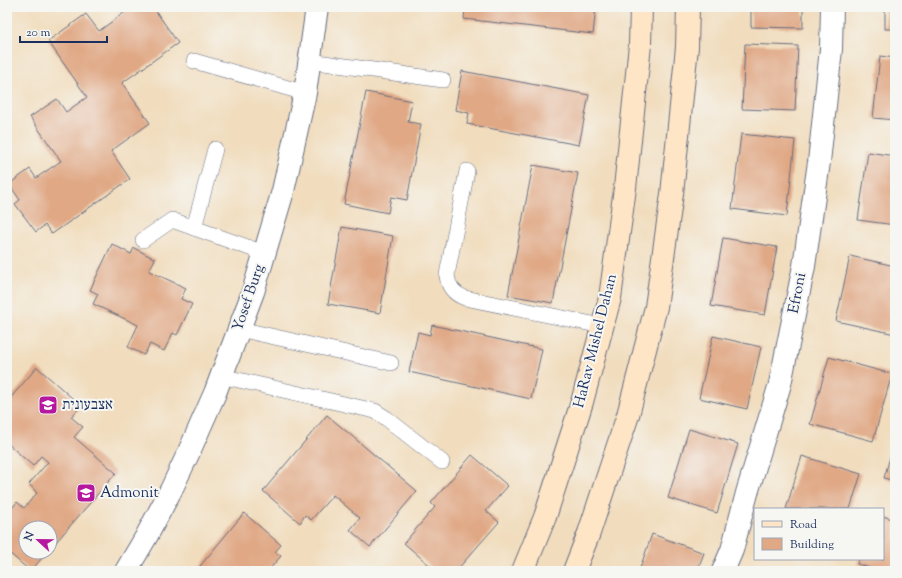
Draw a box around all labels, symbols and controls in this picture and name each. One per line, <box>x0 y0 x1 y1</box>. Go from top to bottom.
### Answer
scale bar <box>20 18 107 44</box>
text: 20 m <box>26 24 51 42</box>
street label: Yosef Burg <box>228 262 270 334</box>
street label: Efroni <box>784 271 812 315</box>
street label: HaRav Mishel Dahan <box>569 272 623 410</box>
school or university icon: אצבעונית <box>37 394 59 416</box>
place label: אצבעונית <box>62 395 113 416</box>
school or university icon: Admonit <box>75 482 97 504</box>
place label: Admonit <box>100 483 159 504</box>
legend <box>754 508 884 560</box>
text: Road <box>790 516 817 534</box>
north arrow <box>18 520 58 560</box>
text: N <box>20 529 39 545</box>
text: Building <box>790 536 834 554</box>

